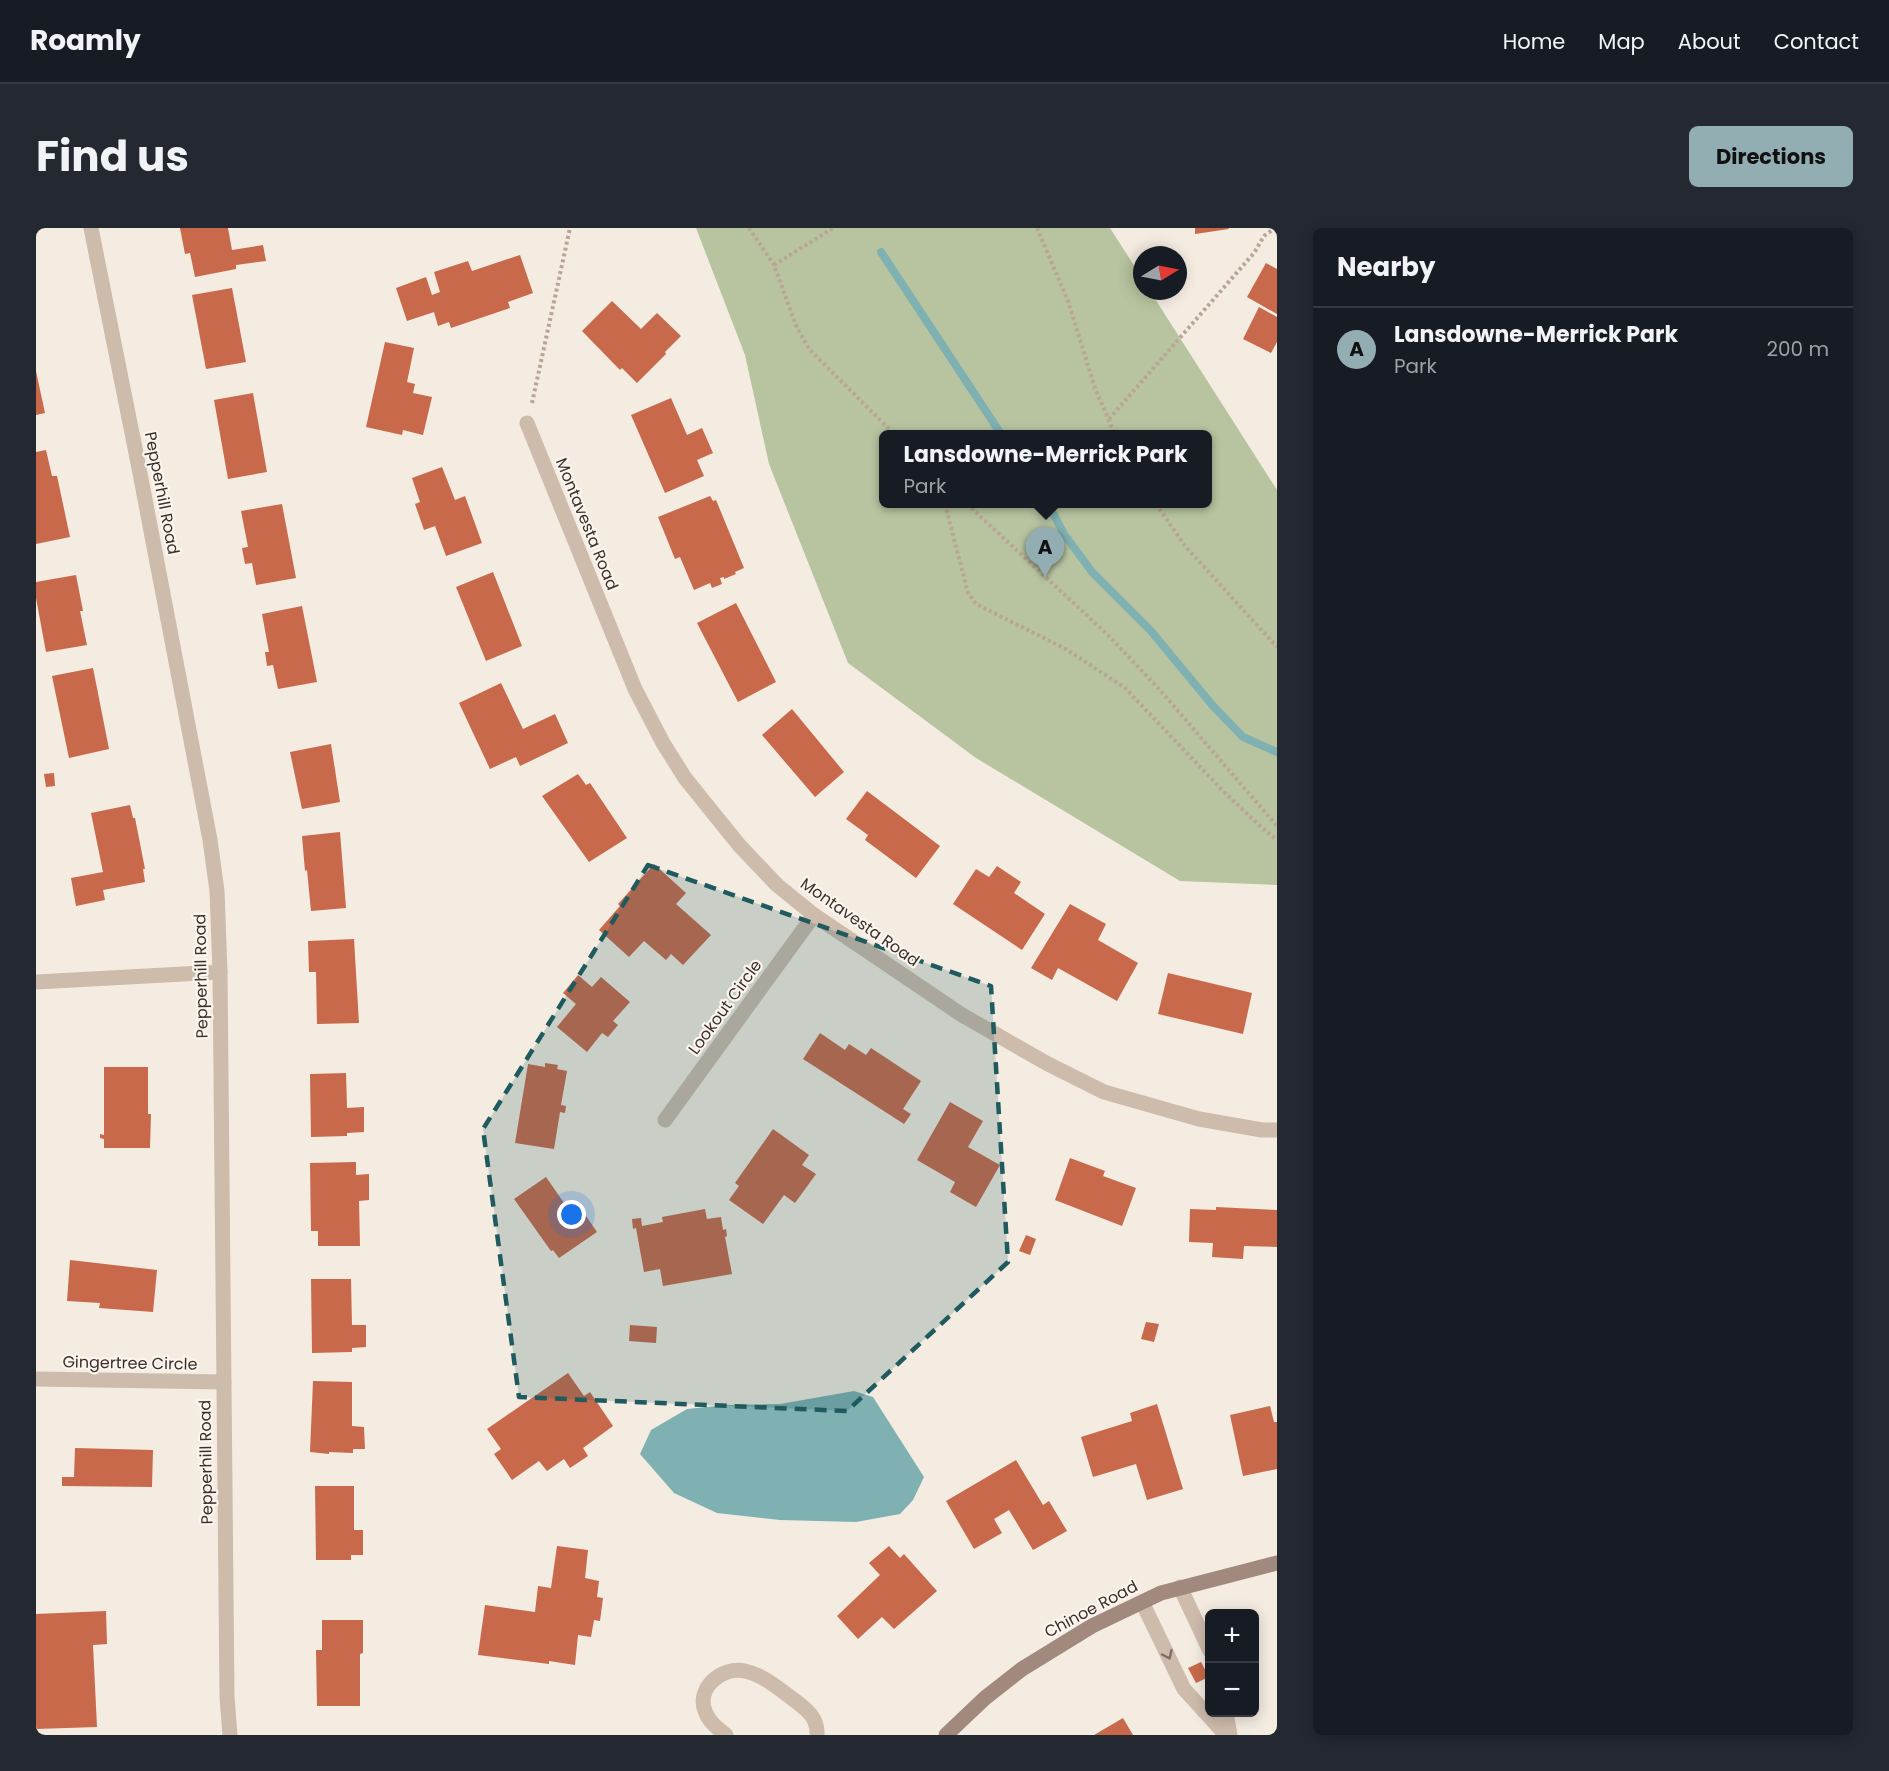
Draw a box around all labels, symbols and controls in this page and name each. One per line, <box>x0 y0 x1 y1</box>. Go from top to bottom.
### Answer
text: Roamly <box>30 21 141 60</box>
text: Home <box>1503 27 1565 56</box>
text: Map <box>1598 27 1645 56</box>
text: About <box>1678 27 1741 56</box>
text: Contact <box>1774 27 1859 56</box>
button: Directions <box>1689 126 1853 187</box>
text: Find us <box>36 127 189 186</box>
north arrow <box>1133 246 1187 300</box>
text: Nearby <box>1337 249 1435 285</box>
text: Lansdowne-Merrick Park <box>1394 319 1678 350</box>
text: A <box>1349 335 1364 363</box>
text: 200 m <box>1766 335 1829 363</box>
text: Park <box>1394 352 1437 380</box>
street label: Pepperhill Road <box>139 430 185 556</box>
popup <box>879 430 1212 508</box>
text: Lansdowne-Merrick Park <box>904 439 1188 470</box>
street label: Montavesta Road <box>550 454 624 594</box>
text: Park <box>904 472 946 500</box>
pin: A <box>1026 528 1064 577</box>
street label: Montavesta Road <box>796 872 924 972</box>
street label: Pepperhill Road <box>188 913 214 1039</box>
street label: Lookout Circle <box>683 955 767 1059</box>
your location <box>557 1200 586 1229</box>
street label: Gingertree Circle <box>62 1350 198 1376</box>
street label: Pepperhill Road <box>193 1399 219 1525</box>
street label: Chinoe Road <box>1040 1575 1142 1643</box>
map controls <box>1205 1609 1259 1717</box>
button: + <box>1205 1609 1259 1663</box>
one-way arrow <box>1160 1649 1172 1660</box>
button: − <box>1205 1663 1259 1717</box>

